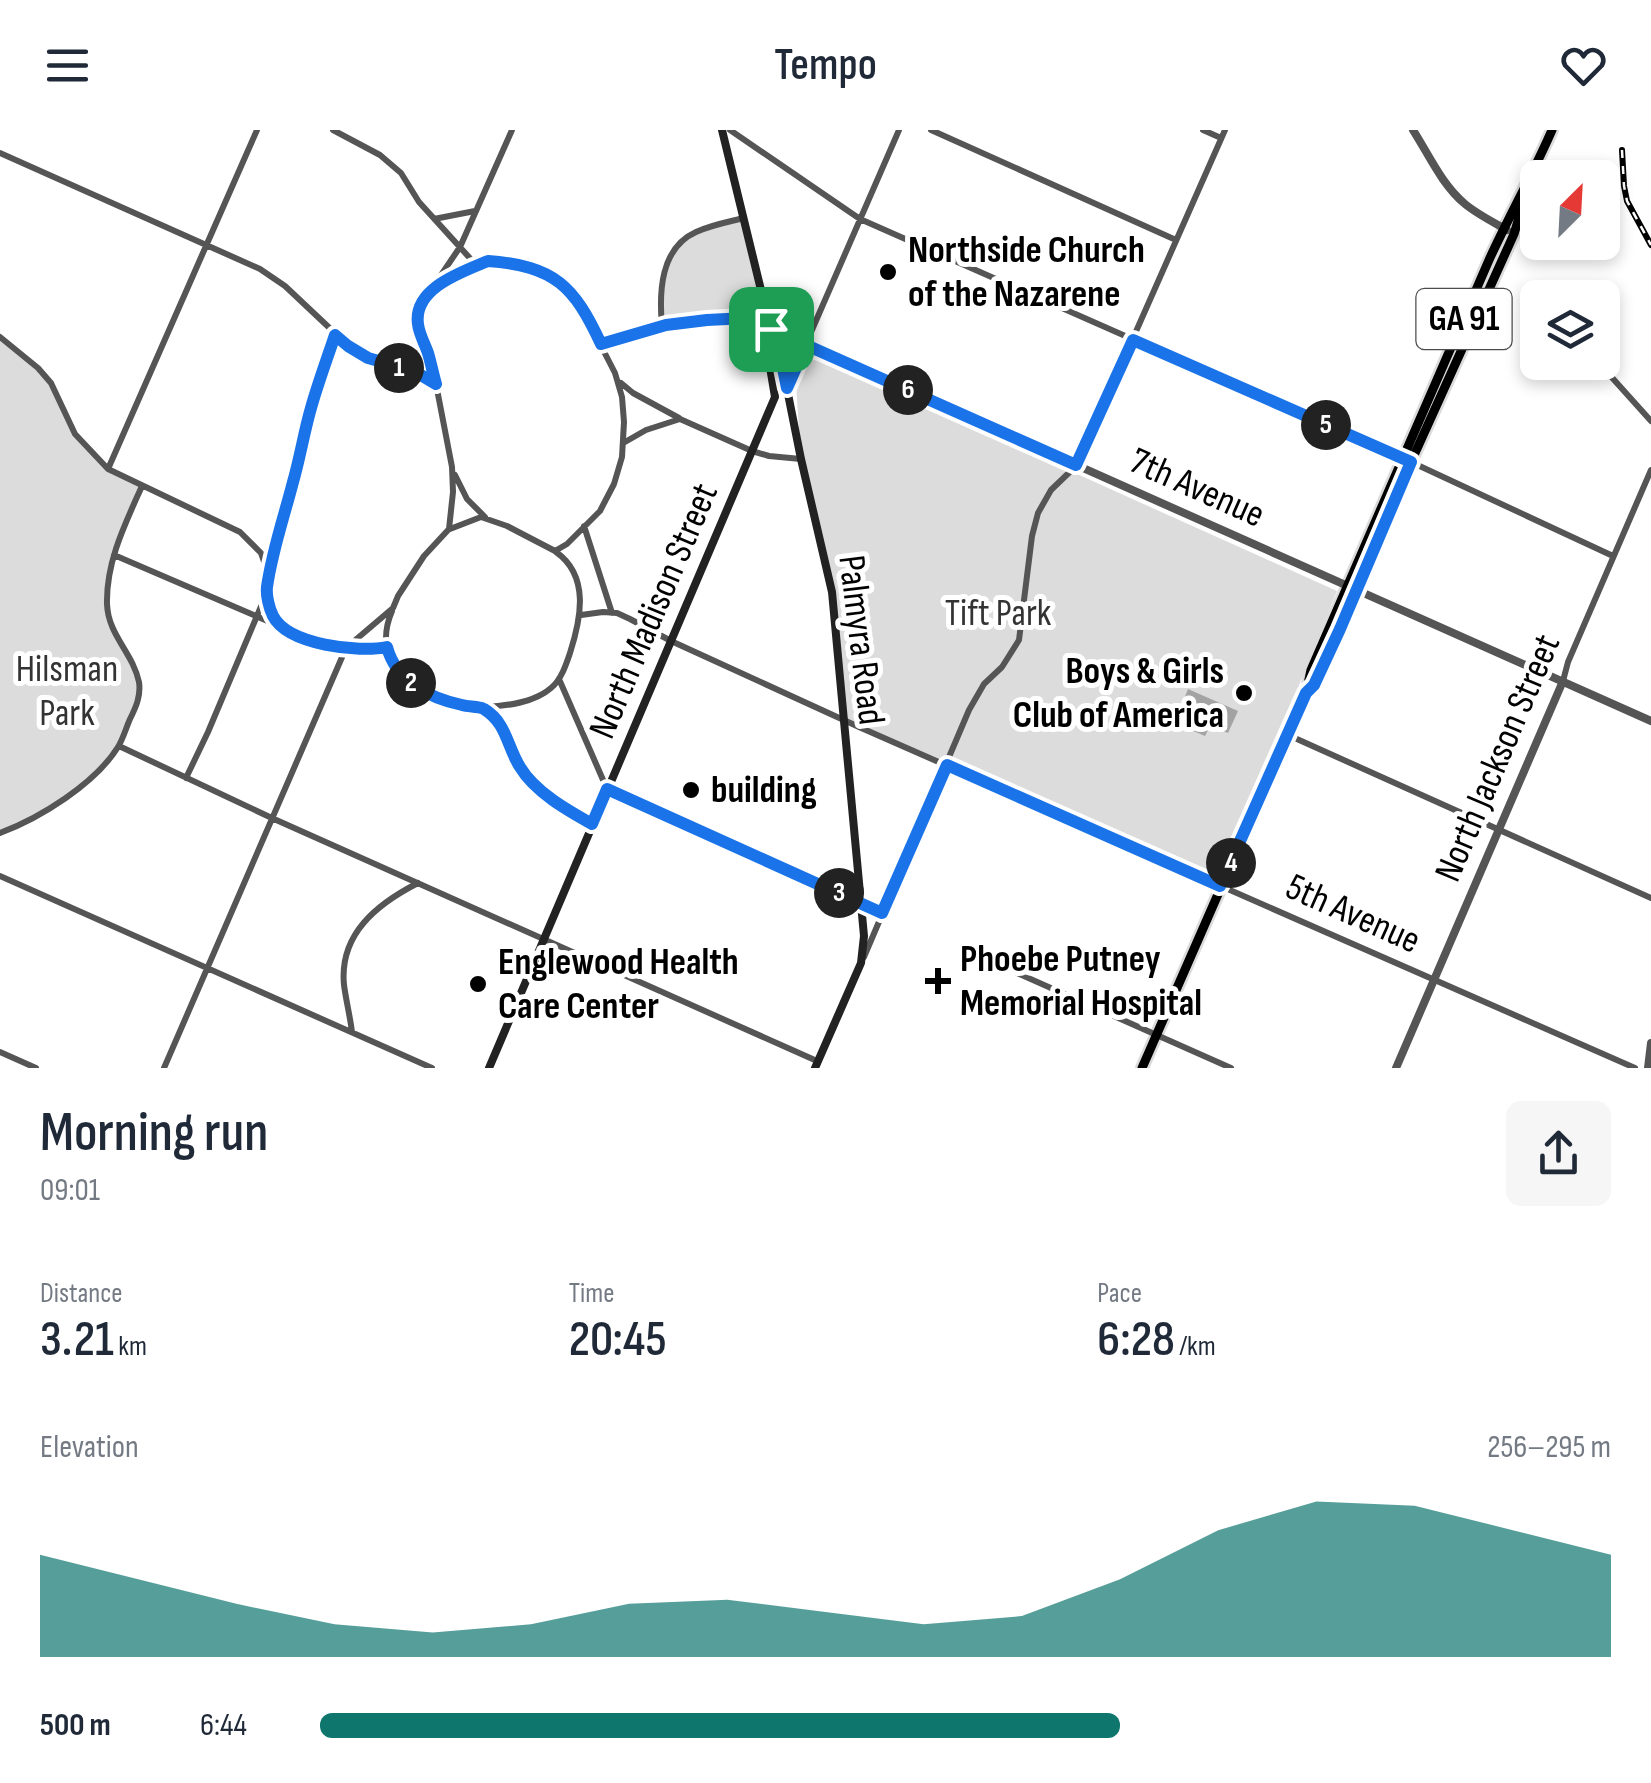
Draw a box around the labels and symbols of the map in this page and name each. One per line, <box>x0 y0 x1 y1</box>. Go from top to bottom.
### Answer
north arrow <box>1520 160 1620 260</box>
place label: Northside Church of the Nazarene <box>908 228 1145 317</box>
marker: Northside Church of the Nazarene <box>877 261 899 283</box>
pin <box>729 287 814 372</box>
road number: GA 91 <box>1416 289 1512 349</box>
pin: 1 <box>374 343 424 393</box>
pin: 6 <box>883 365 933 415</box>
pin: 5 <box>1301 400 1351 450</box>
street label: 7th Avenue <box>1123 438 1271 538</box>
street label: North Madison Street <box>580 477 728 745</box>
street label: Palmyra Road <box>828 553 894 727</box>
park label: Tift Park <box>945 591 1052 636</box>
street label: North Jackson Street <box>1426 628 1570 888</box>
park label: Hilsman Park <box>16 647 118 736</box>
place label: Boys & Girls Club of America <box>1013 649 1224 738</box>
pin: 2 <box>386 658 436 708</box>
marker: Boys & Girls Club of America <box>1233 682 1255 704</box>
place label: building <box>711 768 817 813</box>
marker: building <box>680 779 702 801</box>
pin: 4 <box>1206 838 1256 888</box>
street label: 5th Avenue <box>1279 865 1427 963</box>
pin: 3 <box>814 868 864 918</box>
place label: Phoebe Putney Memorial Hospital <box>960 937 1202 1026</box>
place label: Englewood Health Care Center <box>498 940 739 1029</box>
marker: Phoebe Putney Memorial Hospital <box>925 968 951 994</box>
marker: Englewood Health Care Center <box>467 973 489 995</box>

